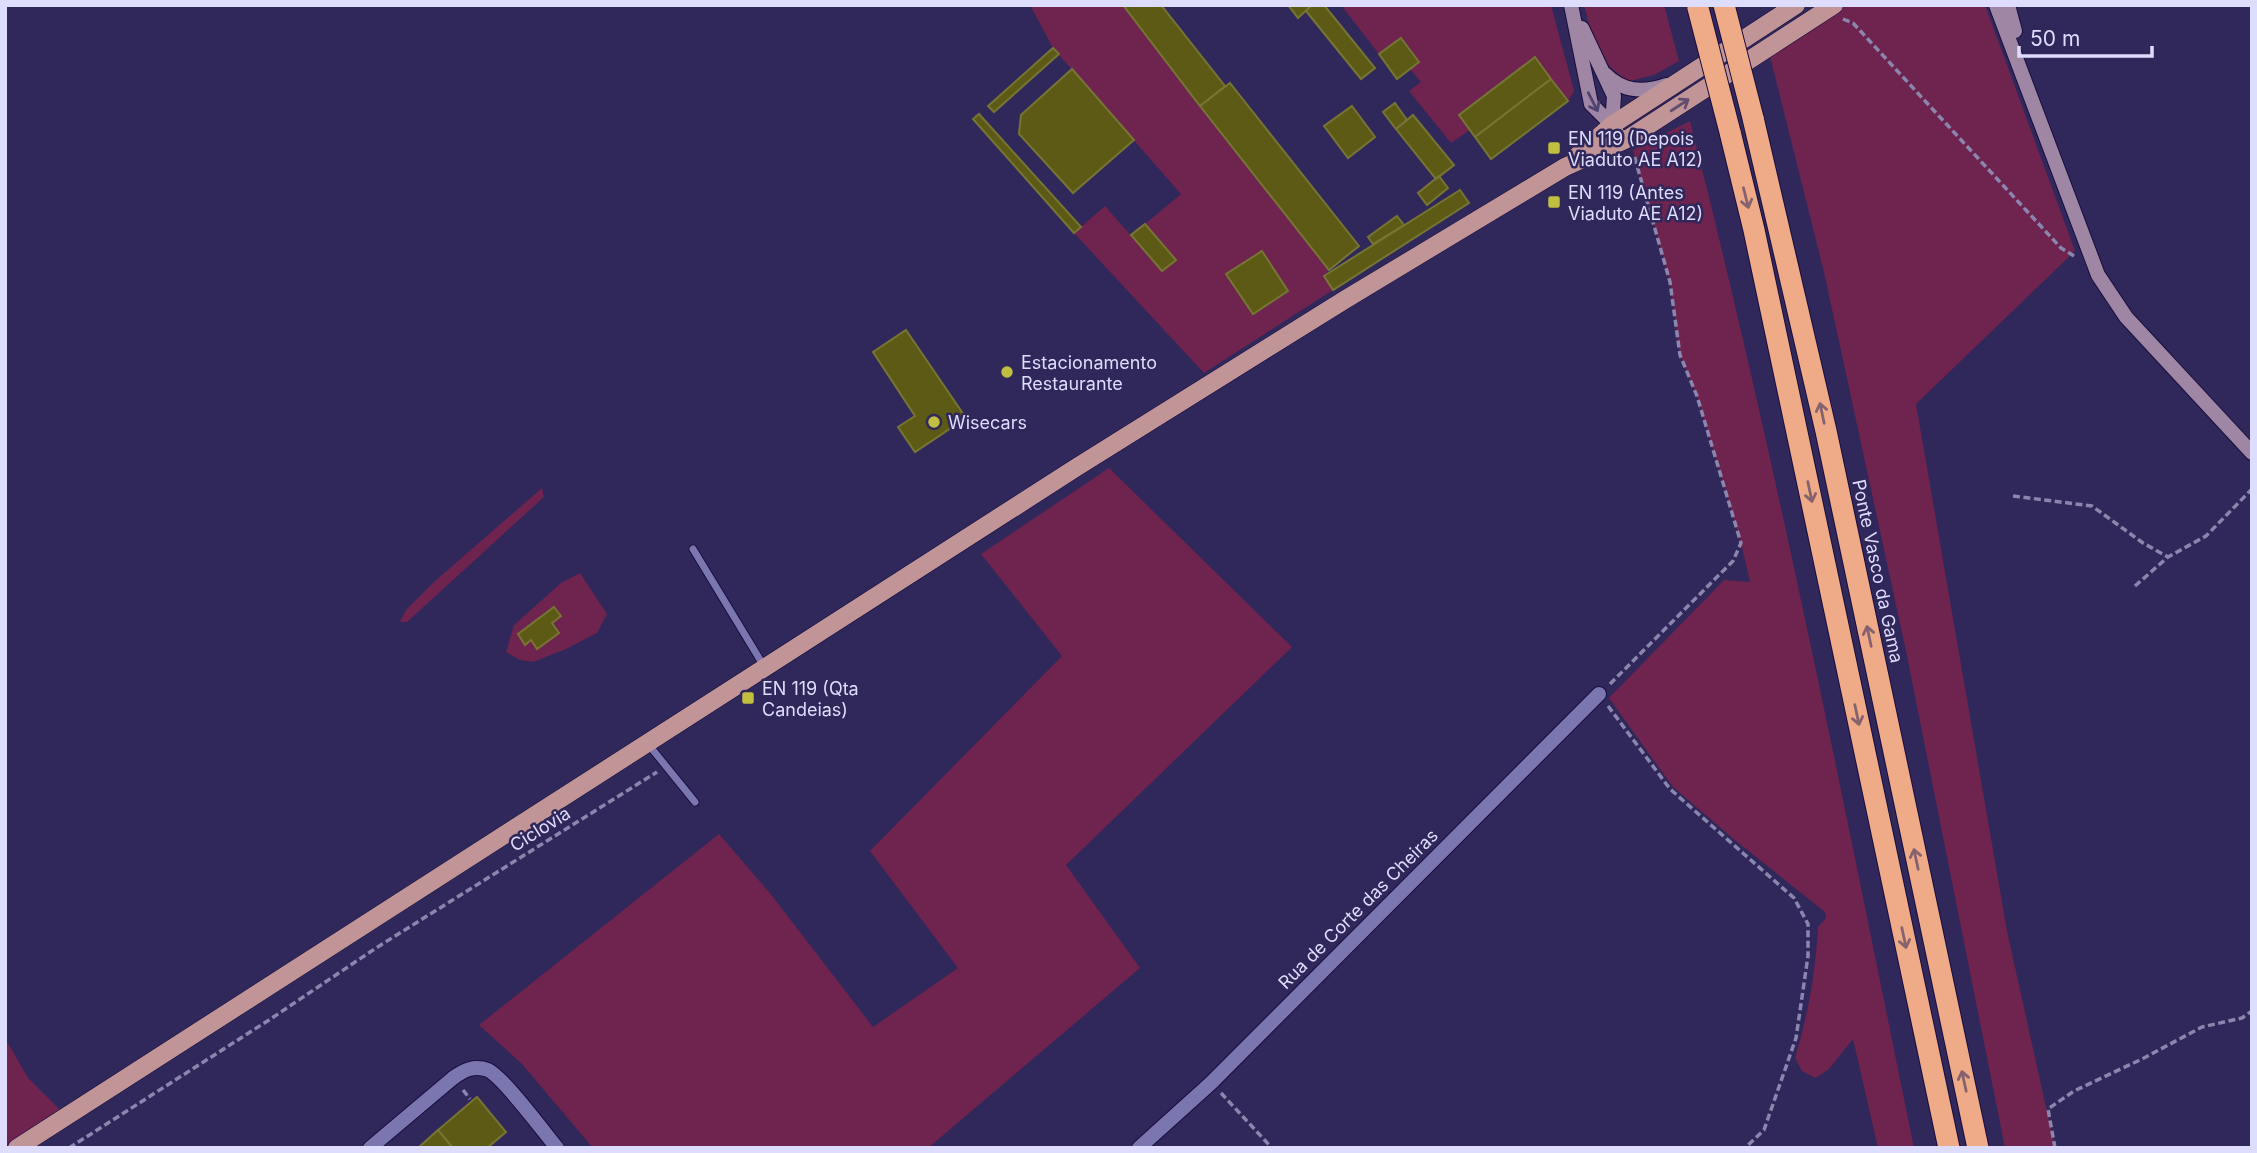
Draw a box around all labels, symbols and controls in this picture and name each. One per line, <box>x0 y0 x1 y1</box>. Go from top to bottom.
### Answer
scale bar <box>2019 14 2152 58</box>
text: 50 m <box>2030 26 2080 51</box>
one-way arrow <box>1587 92 1600 113</box>
one-way arrow <box>1670 97 1690 111</box>
place label: EN 119 (Depois Viaduto AE A12) <box>1568 128 1703 170</box>
marker: EN 119 (Depois Viaduto AE A12) <box>1546 140 1562 156</box>
place label: EN 119 (Antes Viaduto AE A12) <box>1568 182 1703 224</box>
one-way arrow <box>1740 186 1754 209</box>
marker: EN 119 (Antes Viaduto AE A12) <box>1546 194 1562 210</box>
place label: Estacionamento Restaurante <box>1021 352 1157 394</box>
marker: Estacionamento Restaurante <box>999 364 1015 380</box>
one-way arrow <box>1814 403 1827 425</box>
place label: Wisecars <box>948 412 1027 433</box>
marker: Wisecars <box>926 414 942 430</box>
street label: Ponte Vasco da Gama <box>1848 477 1908 665</box>
one-way arrow <box>1803 480 1817 503</box>
one-way arrow <box>1861 625 1875 648</box>
place label: EN 119 (Qta Candeias) <box>762 678 859 720</box>
marker: EN 119 (Qta Candeias) <box>740 690 756 706</box>
one-way arrow <box>1850 703 1864 726</box>
street label: Ciclovia <box>506 802 574 856</box>
street label: Rua de Corte das Cheiras <box>1274 825 1442 993</box>
one-way arrow <box>1908 848 1922 871</box>
one-way arrow <box>1898 926 1912 949</box>
one-way arrow <box>1956 1070 1970 1093</box>

